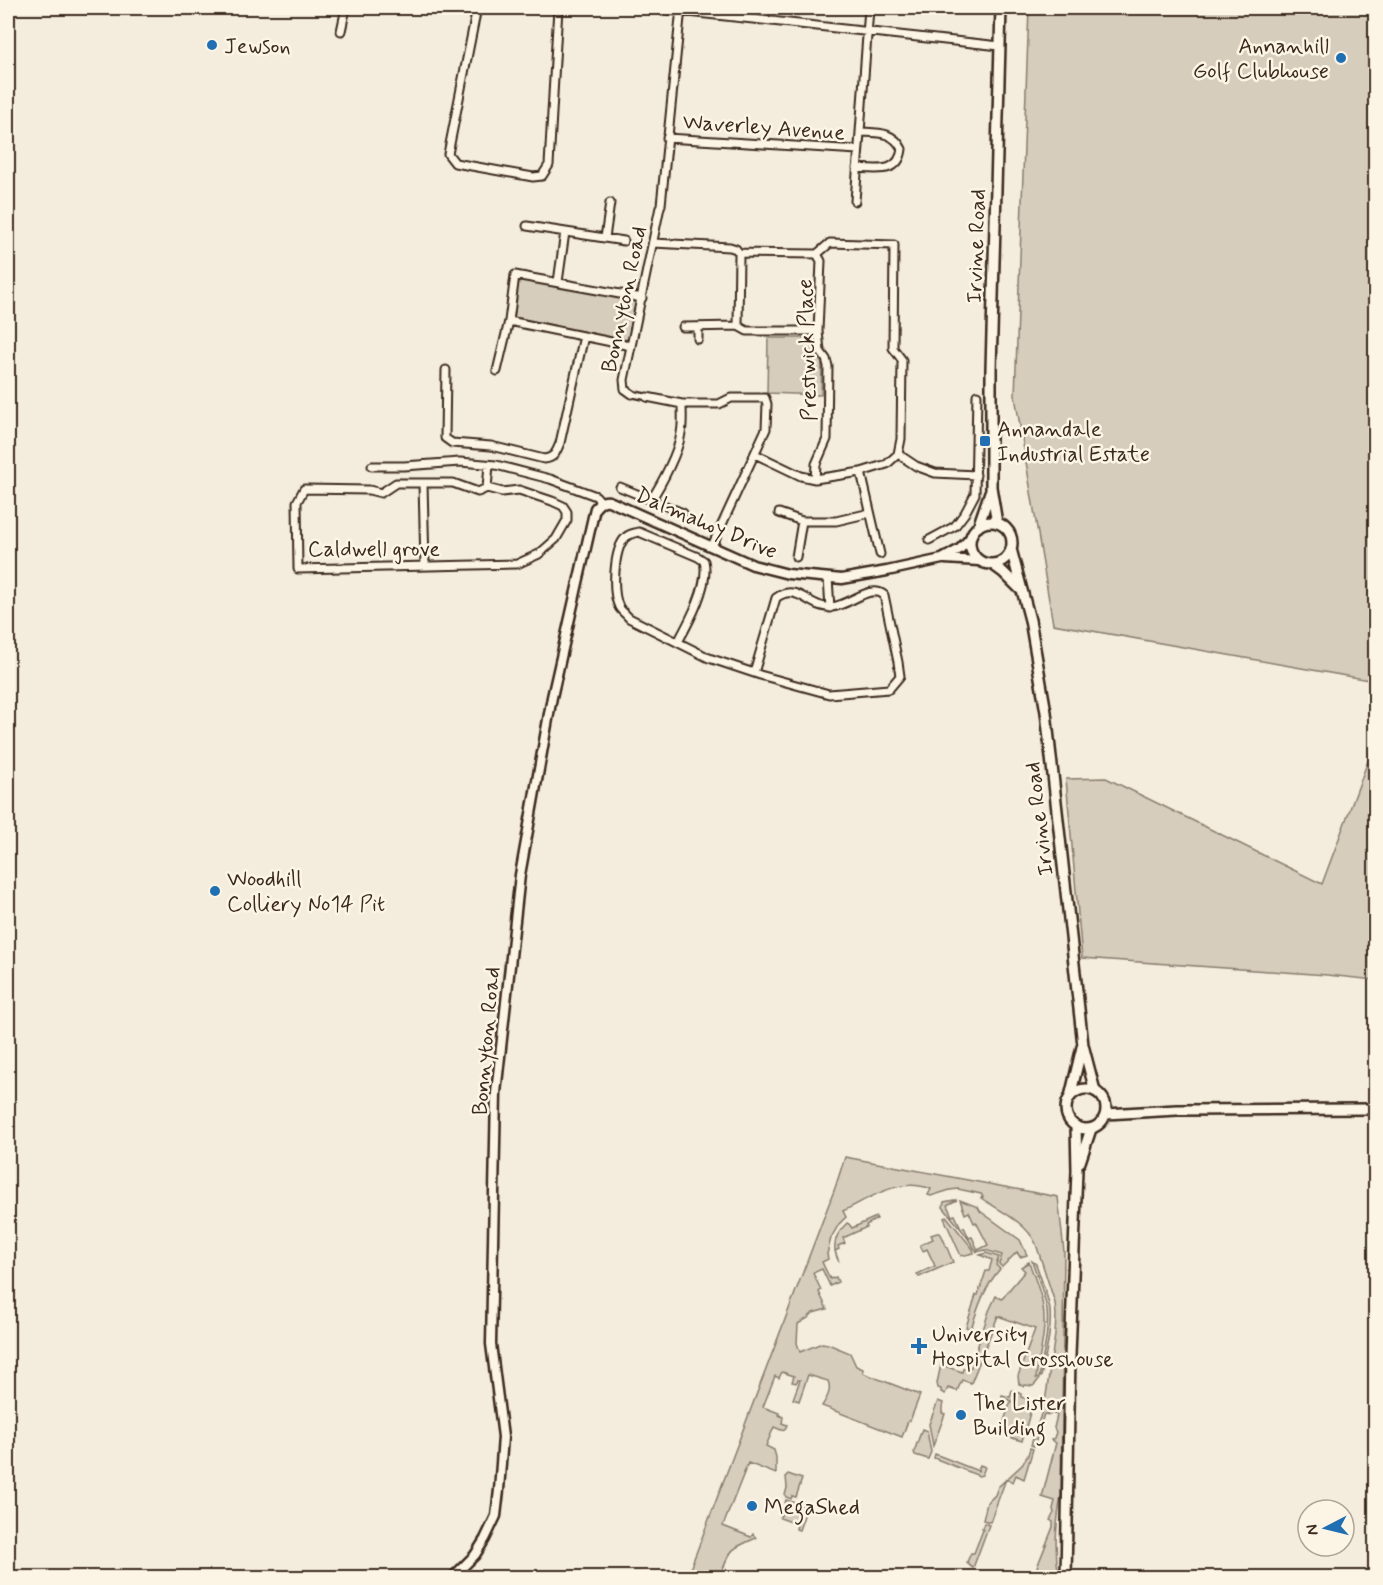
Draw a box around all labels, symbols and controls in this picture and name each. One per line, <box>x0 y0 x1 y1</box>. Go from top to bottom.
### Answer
place label: Jewson <box>224 33 291 61</box>
place label: Annanhill Golf Clubhouse <box>1193 33 1329 86</box>
marker: Jewson <box>205 38 219 52</box>
marker: Annanhill Golf Clubhouse <box>1334 51 1348 65</box>
street label: Waverley Avenue <box>682 108 846 148</box>
street label: Irvine Road <box>961 188 993 304</box>
street label: Bonnyton Road <box>596 224 654 375</box>
street label: Prestwick Place <box>792 278 824 422</box>
place label: Annandale Industrial Estate <box>997 416 1150 469</box>
marker: Annandale Industrial Estate <box>978 434 992 448</box>
street label: Dalmahoy Drive <box>631 481 782 566</box>
street label: Caldwell grove <box>308 536 440 565</box>
street label: Irvine Road <box>1019 760 1061 877</box>
place label: Woodhill Colliery No14 Pit <box>227 866 385 919</box>
marker: Woodhill Colliery No14 Pit <box>208 884 222 898</box>
street label: Bonnyton Road <box>467 966 507 1117</box>
place label: University Hospital Crosshouse <box>932 1321 1114 1374</box>
marker: University Hospital Crosshouse <box>910 1337 928 1355</box>
place label: The Lister Building <box>973 1390 1066 1446</box>
marker: The Lister Building <box>954 1408 968 1422</box>
place label: MegaShed <box>764 1494 860 1525</box>
north arrow <box>1296 1498 1356 1558</box>
marker: MegaShed <box>745 1499 759 1513</box>
text: N <box>1302 1523 1324 1536</box>

